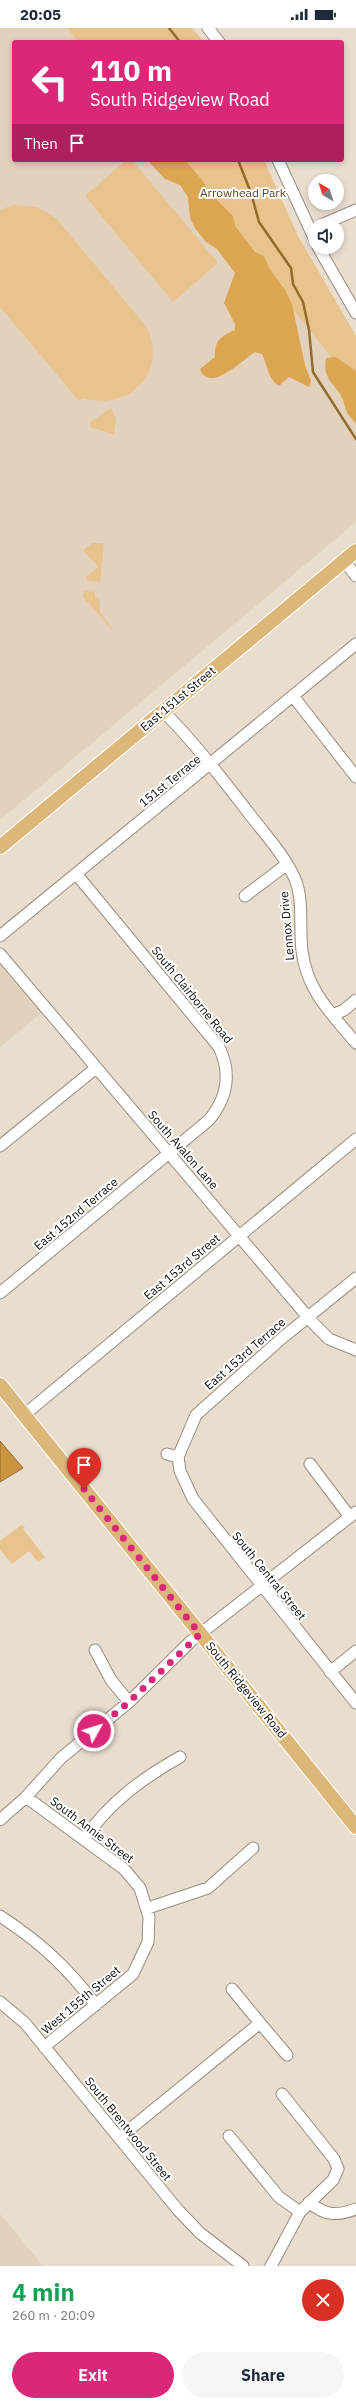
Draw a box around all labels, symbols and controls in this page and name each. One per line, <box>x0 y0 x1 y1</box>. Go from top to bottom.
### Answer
text: 20:05 <box>20 5 61 24</box>
text: 110 m <box>90 52 172 89</box>
icon: left <box>24 56 76 108</box>
text: South Ridgeview Road <box>90 88 270 111</box>
icon: arrive <box>66 132 88 154</box>
text: Then <box>24 134 58 153</box>
north arrow <box>308 174 344 210</box>
map controls <box>308 174 344 254</box>
park label: Arrowhead Park <box>200 185 287 200</box>
button: sound <box>308 218 344 254</box>
street label: East 151st Street <box>137 663 218 734</box>
street label: 151st Terrace <box>136 751 204 810</box>
street label: Lennox Drive <box>276 890 297 961</box>
street label: South Clairborne Road <box>149 943 236 1046</box>
street label: South Avalon Lane <box>145 1107 222 1192</box>
street label: East 152nd Terrace <box>31 1174 121 1253</box>
street label: East 153rd Street <box>141 1230 223 1303</box>
street label: East 153rd Terrace <box>201 1314 289 1393</box>
pin <box>67 1448 101 1489</box>
icon: arrive <box>73 1454 95 1476</box>
street label: South Central Street <box>229 1529 310 1623</box>
street label: South Ridgeview Road <box>203 1638 290 1741</box>
position arrow <box>73 1710 115 1752</box>
street label: South Annie Street <box>47 1793 137 1866</box>
street label: West 155th Street <box>38 1962 123 2037</box>
street label: South Brentwood Street <box>82 2074 175 2184</box>
text: 4 min <box>12 2276 75 2308</box>
button: close <box>302 2279 344 2321</box>
text: 260 m · 20:09 <box>12 2307 95 2324</box>
button: Exit <box>12 2352 174 2398</box>
button: Share <box>182 2352 344 2398</box>

